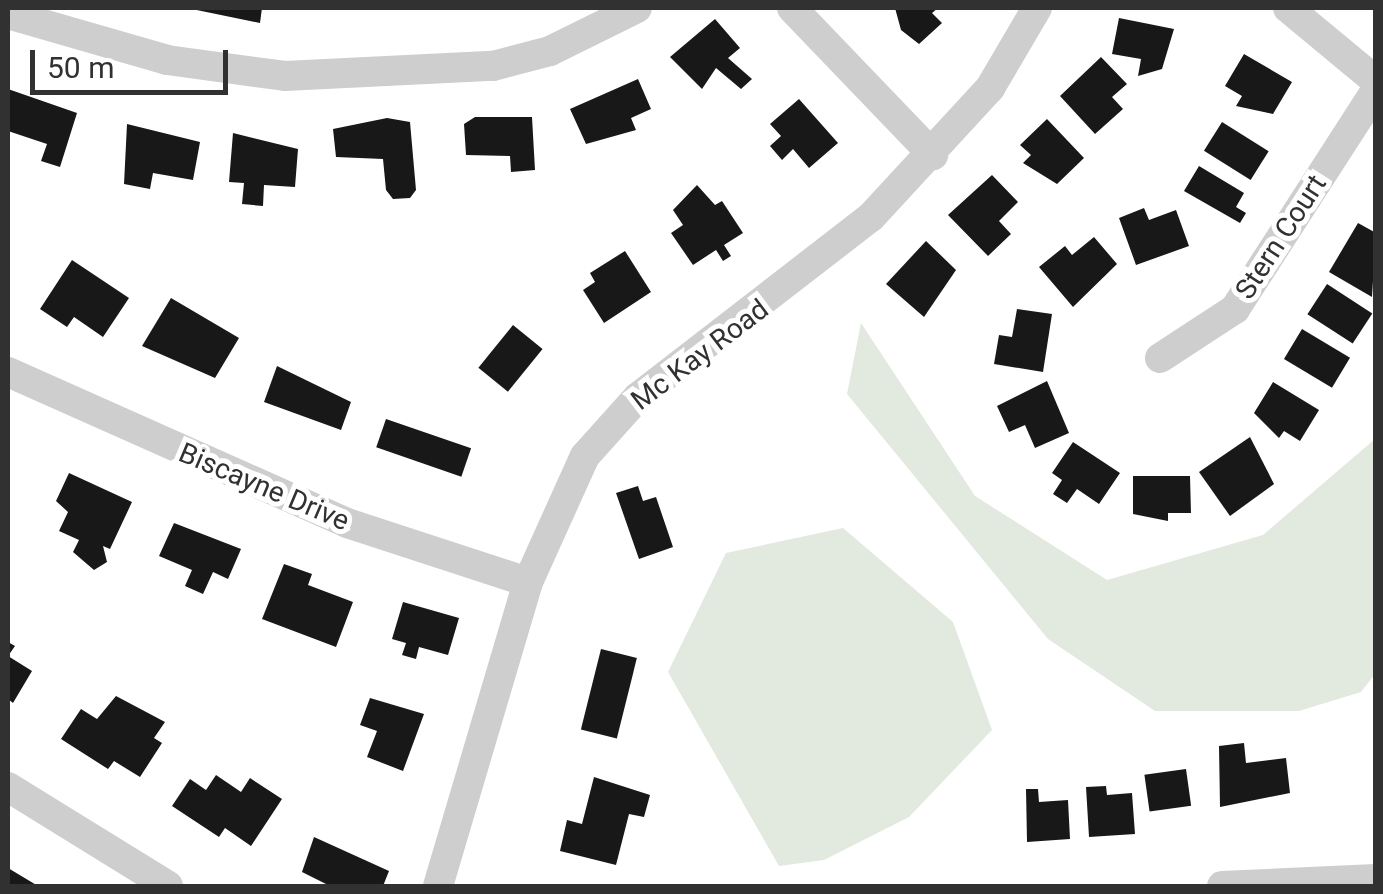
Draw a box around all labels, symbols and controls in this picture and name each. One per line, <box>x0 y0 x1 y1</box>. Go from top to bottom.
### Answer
scale bar <box>35 30 232 92</box>
text: 50 m <box>47 50 114 85</box>
street label: Stern Court <box>1228 169 1334 305</box>
street label: Mc Kay Road <box>625 293 775 417</box>
street label: Biscayne Drive <box>174 436 354 538</box>

